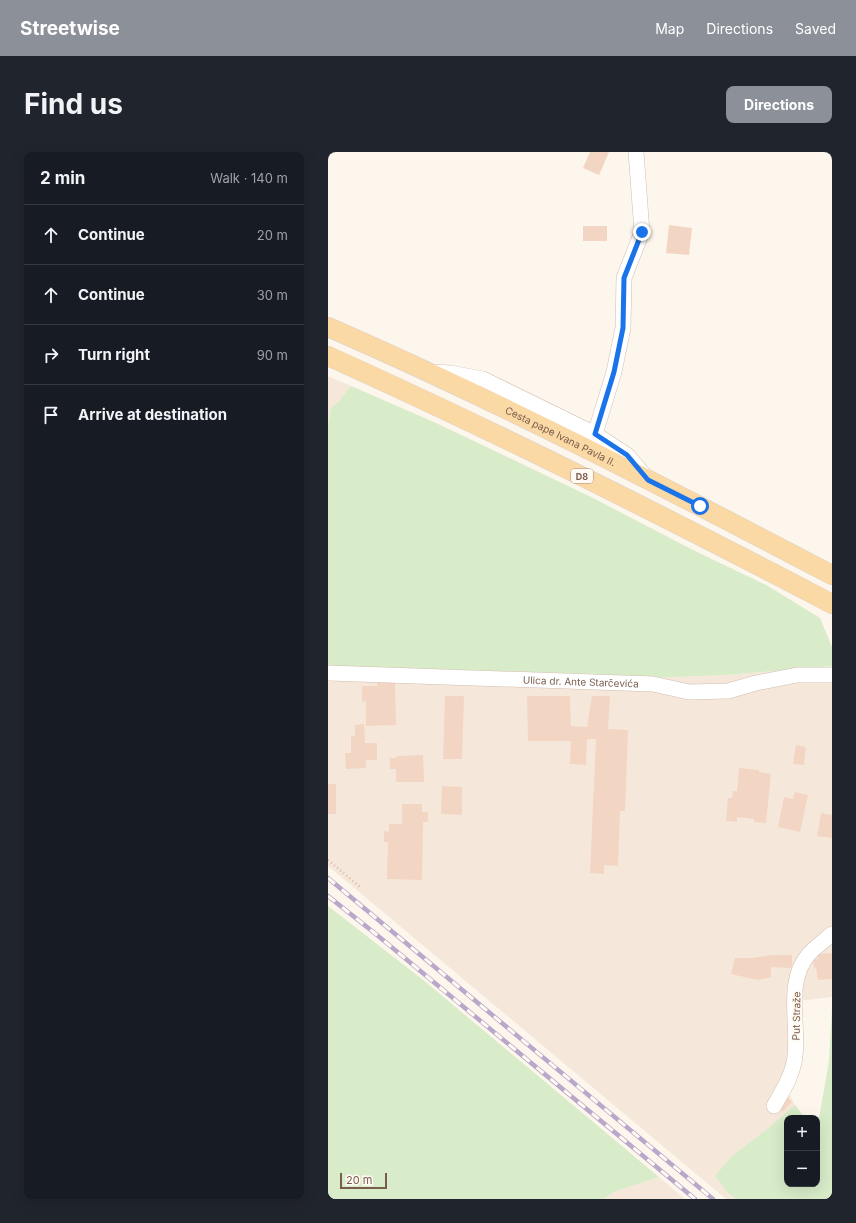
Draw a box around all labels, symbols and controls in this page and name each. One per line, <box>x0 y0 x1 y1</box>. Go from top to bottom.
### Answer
text: Streetwise <box>20 17 120 40</box>
text: Map <box>655 20 684 37</box>
text: Directions <box>706 20 773 37</box>
text: Saved <box>795 20 836 37</box>
button: Directions <box>726 86 832 123</box>
text: Find us <box>24 87 123 121</box>
text: 2 min <box>40 168 85 188</box>
text: Walk · 140 m <box>210 170 288 186</box>
route end <box>633 223 651 241</box>
icon: ahead <box>40 224 62 246</box>
text: Continue <box>78 225 145 244</box>
text: 20 m <box>257 227 288 243</box>
icon: ahead <box>40 284 62 306</box>
text: Continue <box>78 285 145 304</box>
text: 30 m <box>257 287 288 303</box>
icon: right <box>40 344 62 366</box>
text: Turn right <box>78 345 150 364</box>
text: 90 m <box>257 347 288 363</box>
icon: arrive <box>40 404 62 426</box>
street label: Cesta pape Ivana Pavla II. <box>503 404 618 468</box>
text: Arrive at destination <box>78 405 227 424</box>
road number: D8 <box>571 469 593 483</box>
route start <box>691 497 709 515</box>
street label: Ulica dr. Ante Starčevića <box>523 674 639 690</box>
street label: Put Straže <box>790 991 802 1040</box>
map controls <box>784 1115 820 1187</box>
button: + <box>784 1115 820 1151</box>
button: − <box>784 1151 820 1187</box>
scale bar <box>340 1171 387 1190</box>
text: 20 m <box>346 1173 372 1187</box>

